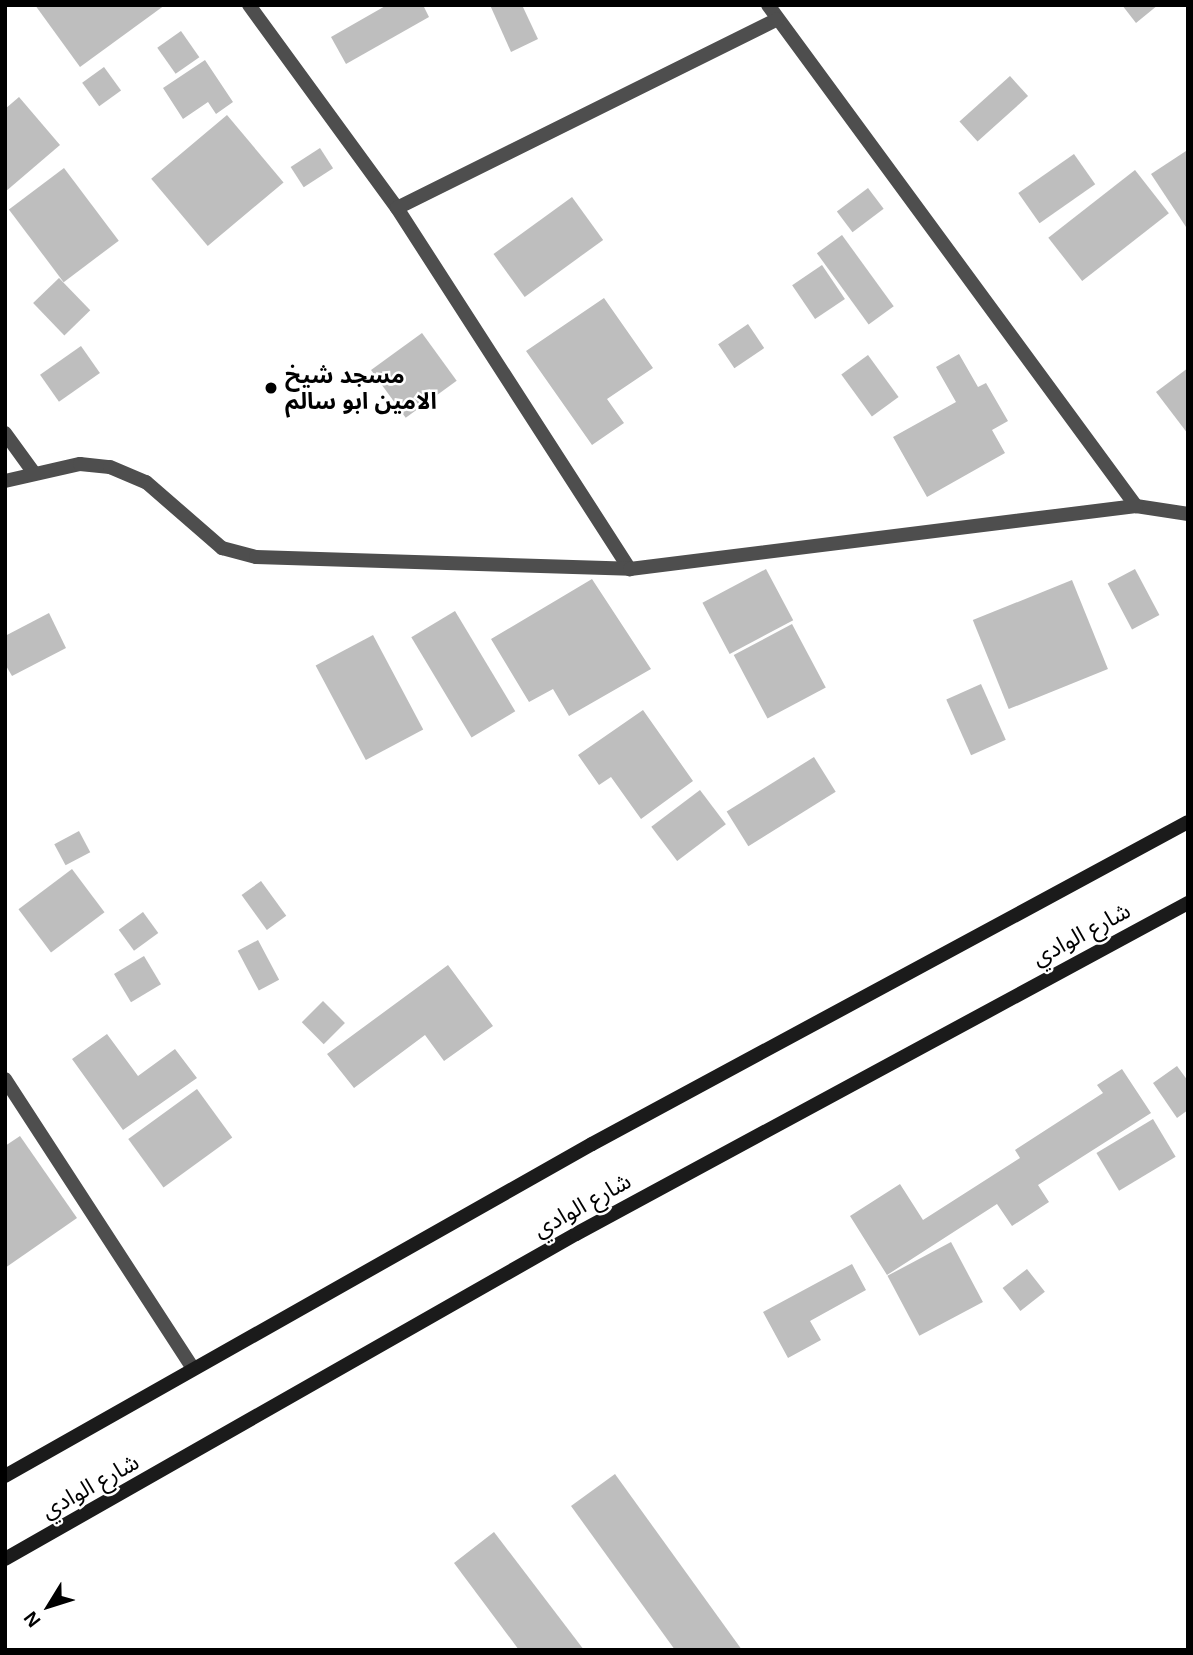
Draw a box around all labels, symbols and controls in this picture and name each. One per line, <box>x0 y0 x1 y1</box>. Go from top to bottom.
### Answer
place label: مسجد شيخ الامين ابو سالم <box>285 361 437 415</box>
marker: مسجد شيخ الامين ابو سالم <box>263 380 279 396</box>
street label: شارع الوادي <box>1027 897 1135 971</box>
street label: شارع الوادي <box>528 1167 636 1243</box>
street label: شارع الوادي <box>36 1448 144 1524</box>
north arrow <box>14 1571 84 1641</box>
text: N <box>20 1607 45 1631</box>

